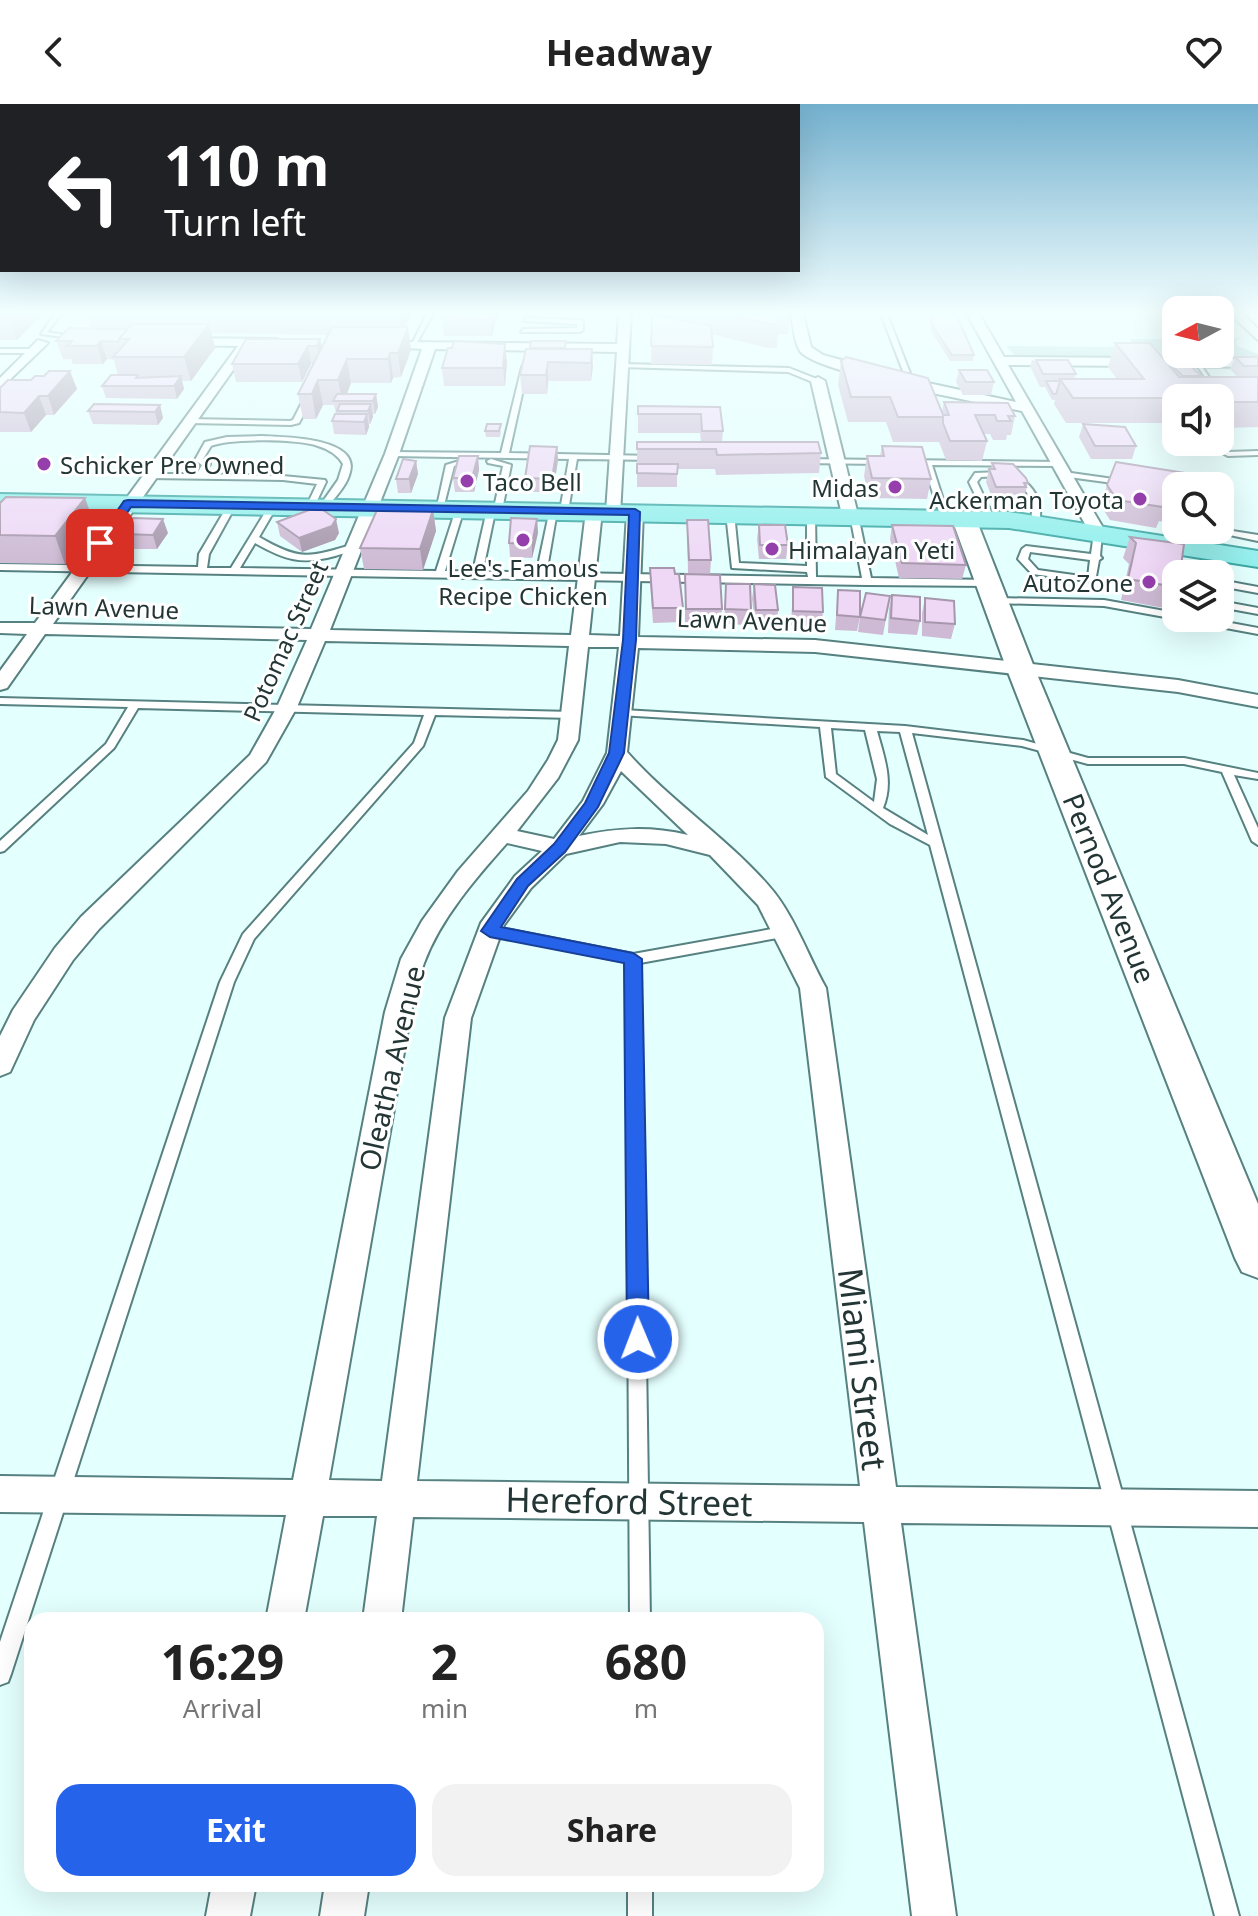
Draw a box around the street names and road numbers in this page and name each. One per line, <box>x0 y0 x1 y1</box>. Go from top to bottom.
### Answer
street label: Potomac Street <box>235 555 335 727</box>
street label: Lawn Avenue <box>28 588 180 626</box>
street label: Lawn Avenue <box>676 601 828 639</box>
street label: Pernod Avenue <box>1055 788 1165 988</box>
street label: Oleatha Avenue <box>349 962 433 1174</box>
street label: Miami Street <box>828 1265 898 1473</box>
street label: Hereford Street <box>505 1476 753 1526</box>

